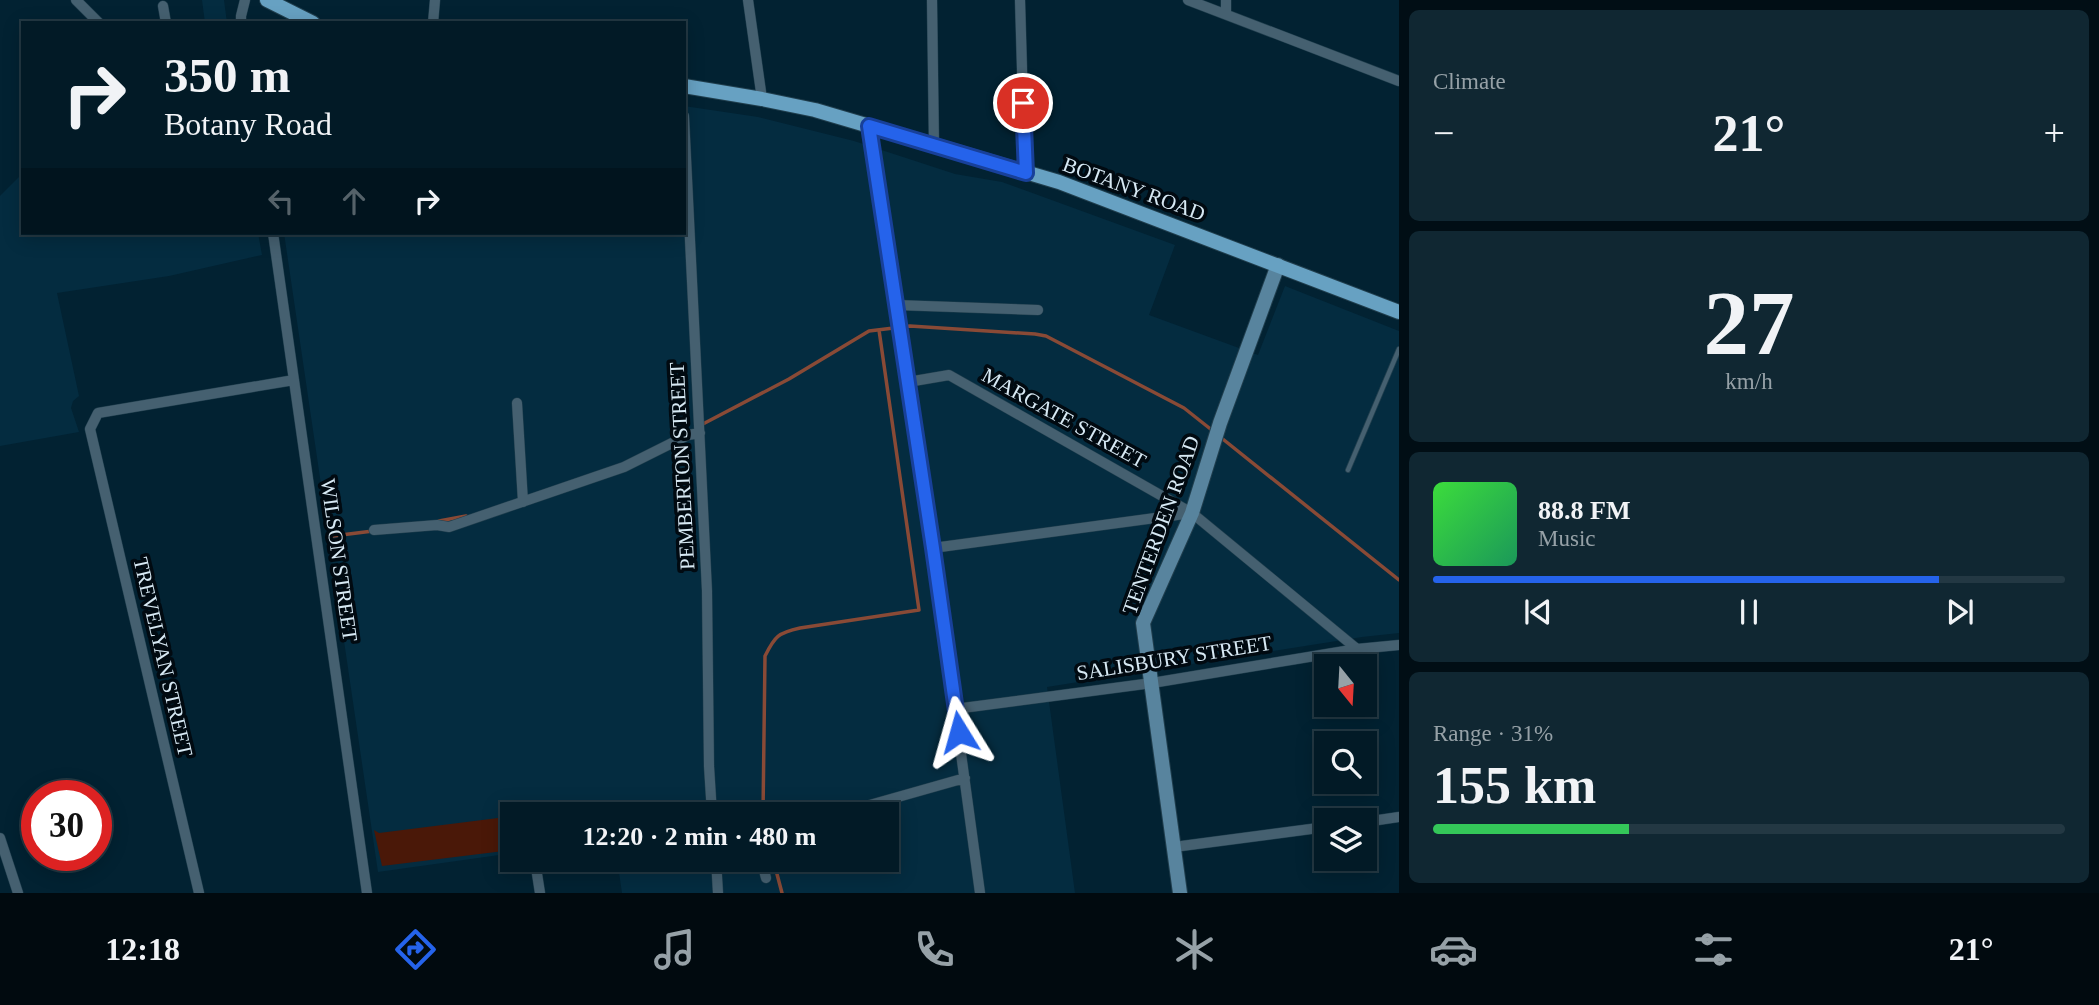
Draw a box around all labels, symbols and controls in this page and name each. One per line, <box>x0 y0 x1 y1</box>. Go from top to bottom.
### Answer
text: 350 m <box>164 48 291 103</box>
icon: right <box>49 49 140 140</box>
text: Climate <box>1433 69 1506 94</box>
pin <box>993 73 1053 133</box>
icon: arrive <box>1004 84 1042 122</box>
text: 21° <box>1713 105 1785 162</box>
text: Botany Road <box>164 106 332 142</box>
text: − <box>1433 112 1454 154</box>
text: + <box>2044 112 2065 154</box>
street label: BOTANY ROAD <box>1060 152 1208 226</box>
icon: left <box>262 182 300 220</box>
icon: ahead <box>335 182 373 220</box>
icon: right <box>408 182 446 220</box>
text: 27 <box>1704 273 1795 374</box>
street label: PEMBERTON STREET <box>665 361 699 570</box>
street label: MARGATE STREET <box>978 363 1150 473</box>
text: km/h <box>1725 369 1773 394</box>
street label: TENTERDEN ROAD <box>1118 432 1204 618</box>
street label: WILSON STREET <box>316 477 362 643</box>
text: 88.8 FM <box>1538 496 1630 525</box>
text: Music <box>1538 526 1596 551</box>
street label: TREVELYAN STREET <box>128 555 198 759</box>
icon: previous <box>1519 593 1557 631</box>
icon: pause <box>1730 593 1768 631</box>
icon: next <box>1941 593 1979 631</box>
street label: SALISBURY STREET <box>1075 631 1273 685</box>
north arrow <box>1314 654 1377 718</box>
map controls <box>1314 654 1377 871</box>
position arrow <box>922 695 996 769</box>
text: Range · 31% <box>1433 721 1553 746</box>
button: search <box>1314 731 1377 794</box>
text: 155 km <box>1433 757 1596 814</box>
speed limit sign: 30 <box>21 780 112 871</box>
button: layers <box>1314 808 1377 871</box>
text: 12:20 · 2 min · 480 m <box>583 822 817 851</box>
icon: directions <box>391 925 440 974</box>
icon: music <box>650 925 699 974</box>
icon: phone <box>910 925 959 974</box>
icon: climate <box>1170 925 1219 974</box>
icon: car <box>1429 925 1478 974</box>
icon: filters <box>1689 925 1738 974</box>
text: 12:18 <box>105 931 180 967</box>
text: 21° <box>1949 931 1994 967</box>

